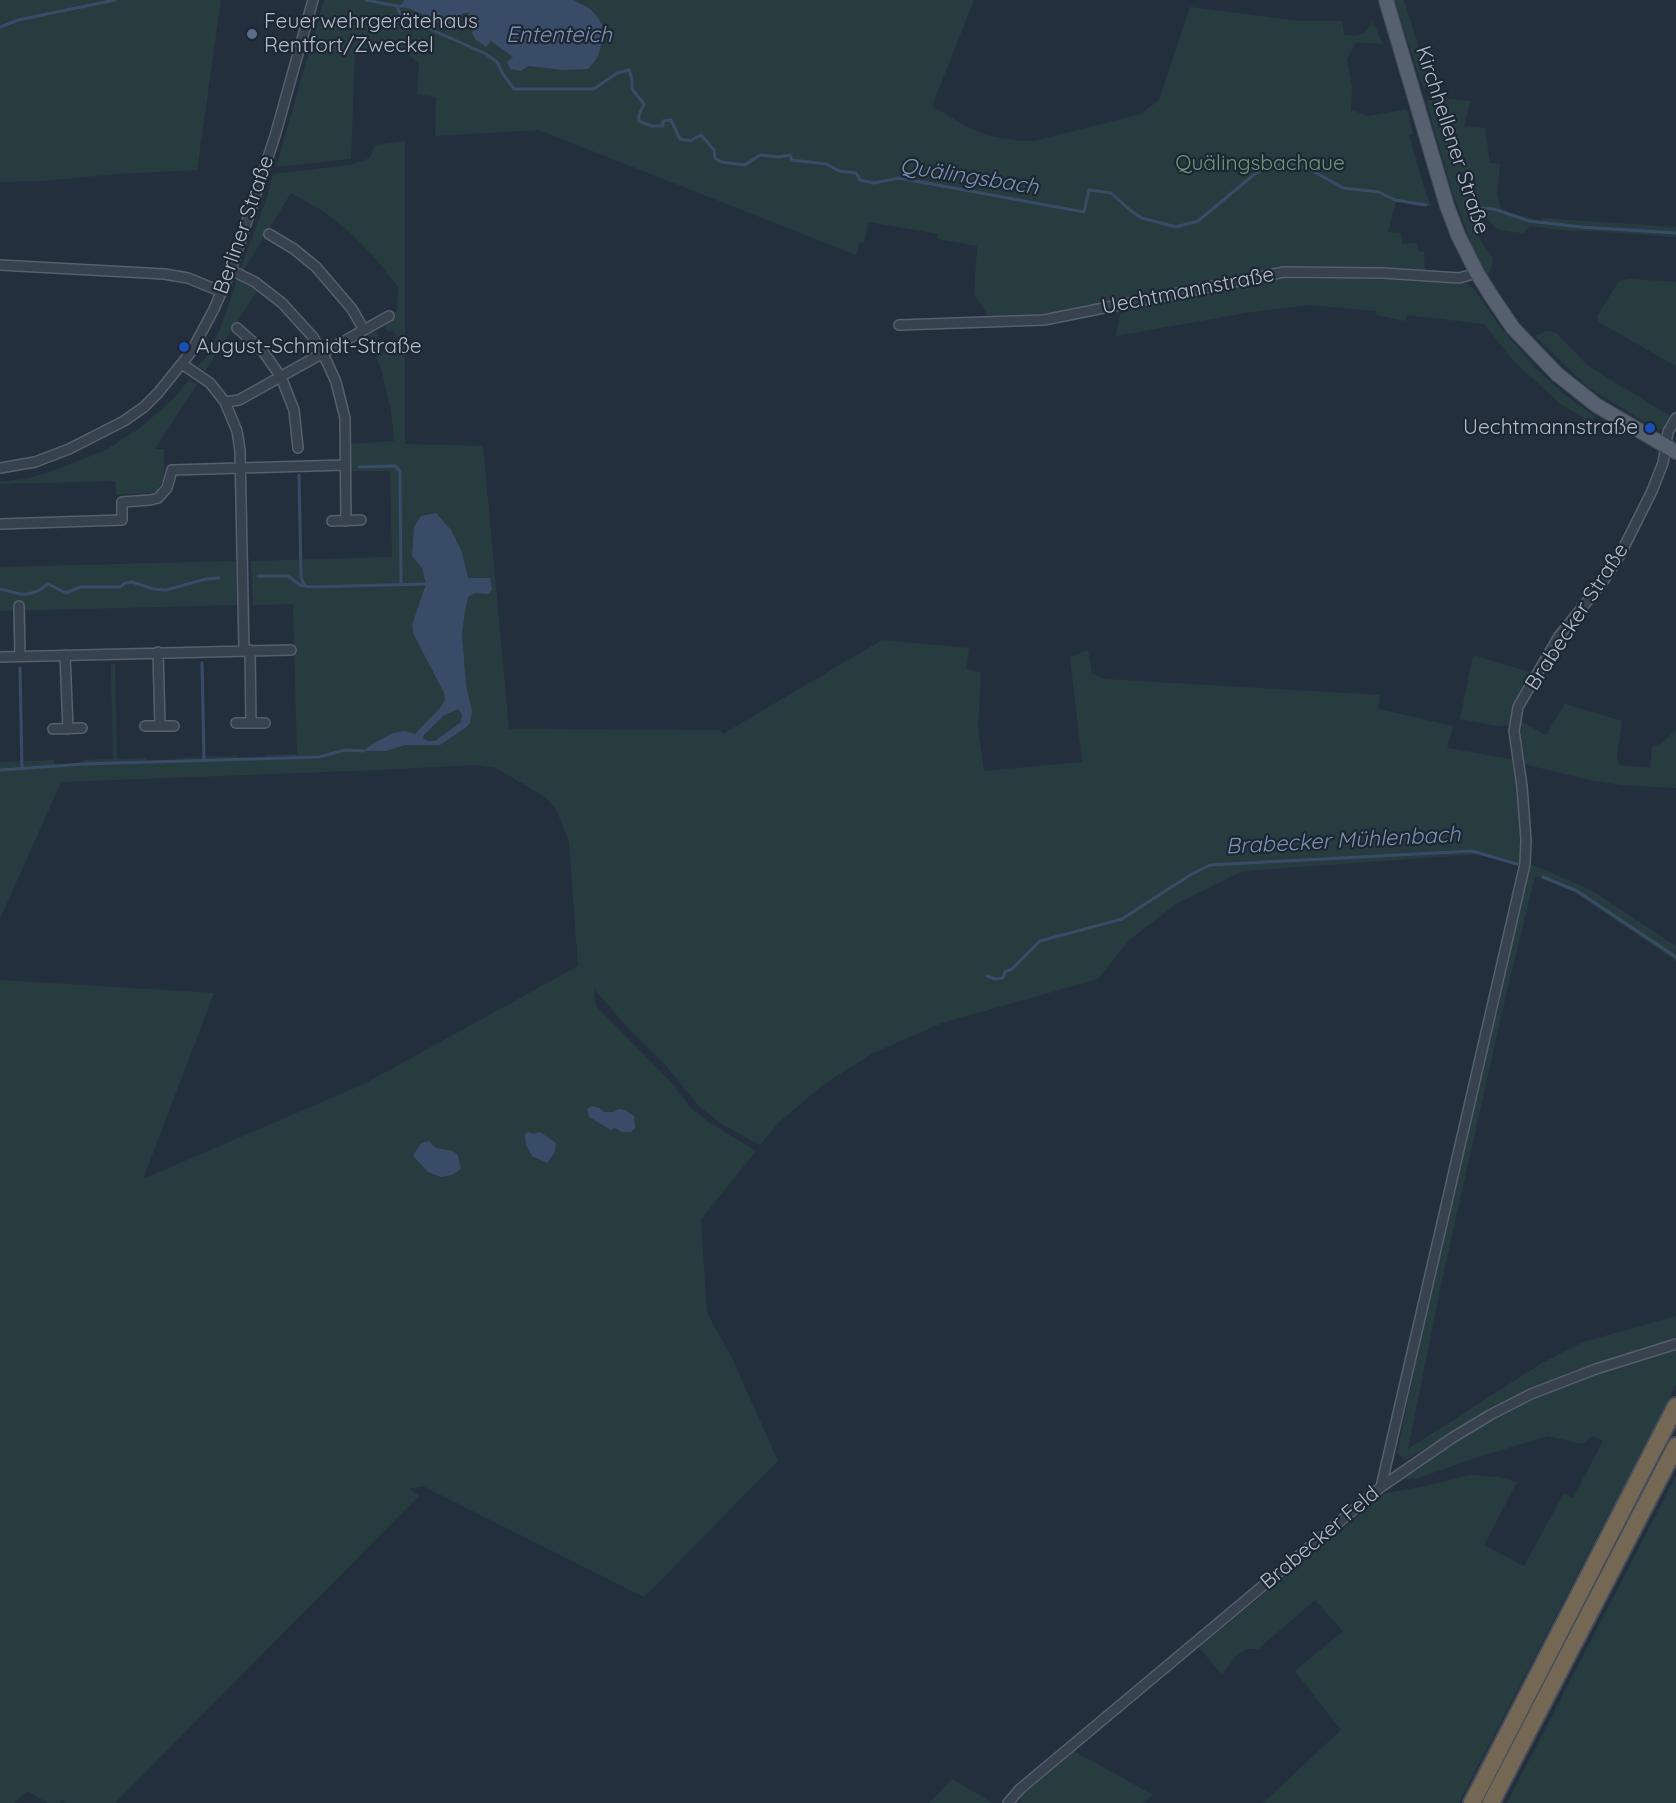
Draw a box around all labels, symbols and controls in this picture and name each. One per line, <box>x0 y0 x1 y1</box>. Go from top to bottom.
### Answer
place label: Feuerwehrgerätehaus Rentfort/Zweckel <box>264 9 478 59</box>
water label: Ententeich <box>506 22 612 48</box>
marker: Feuerwehrgerätehaus Rentfort/Zweckel <box>245 27 259 41</box>
street label: Kirchhellener Straße <box>1410 43 1494 237</box>
park label: Quälingsbachaue <box>1175 151 1345 177</box>
street label: Berliner Straße <box>209 152 279 298</box>
water label: Quälingsbach <box>898 153 1040 201</box>
street label: Uechtmannstraße <box>1100 262 1276 320</box>
place label: August-Schmidt-Straße <box>196 334 422 360</box>
marker: August-Schmidt-Straße <box>177 340 191 354</box>
place label: Uechtmannstraße <box>1463 415 1638 441</box>
marker: Uechtmannstraße <box>1643 421 1657 435</box>
street label: Brabecker Straße <box>1520 539 1634 695</box>
water label: Brabecker Mühlenbach <box>1225 822 1461 860</box>
street label: Brabecker Feld <box>1256 1481 1384 1595</box>

